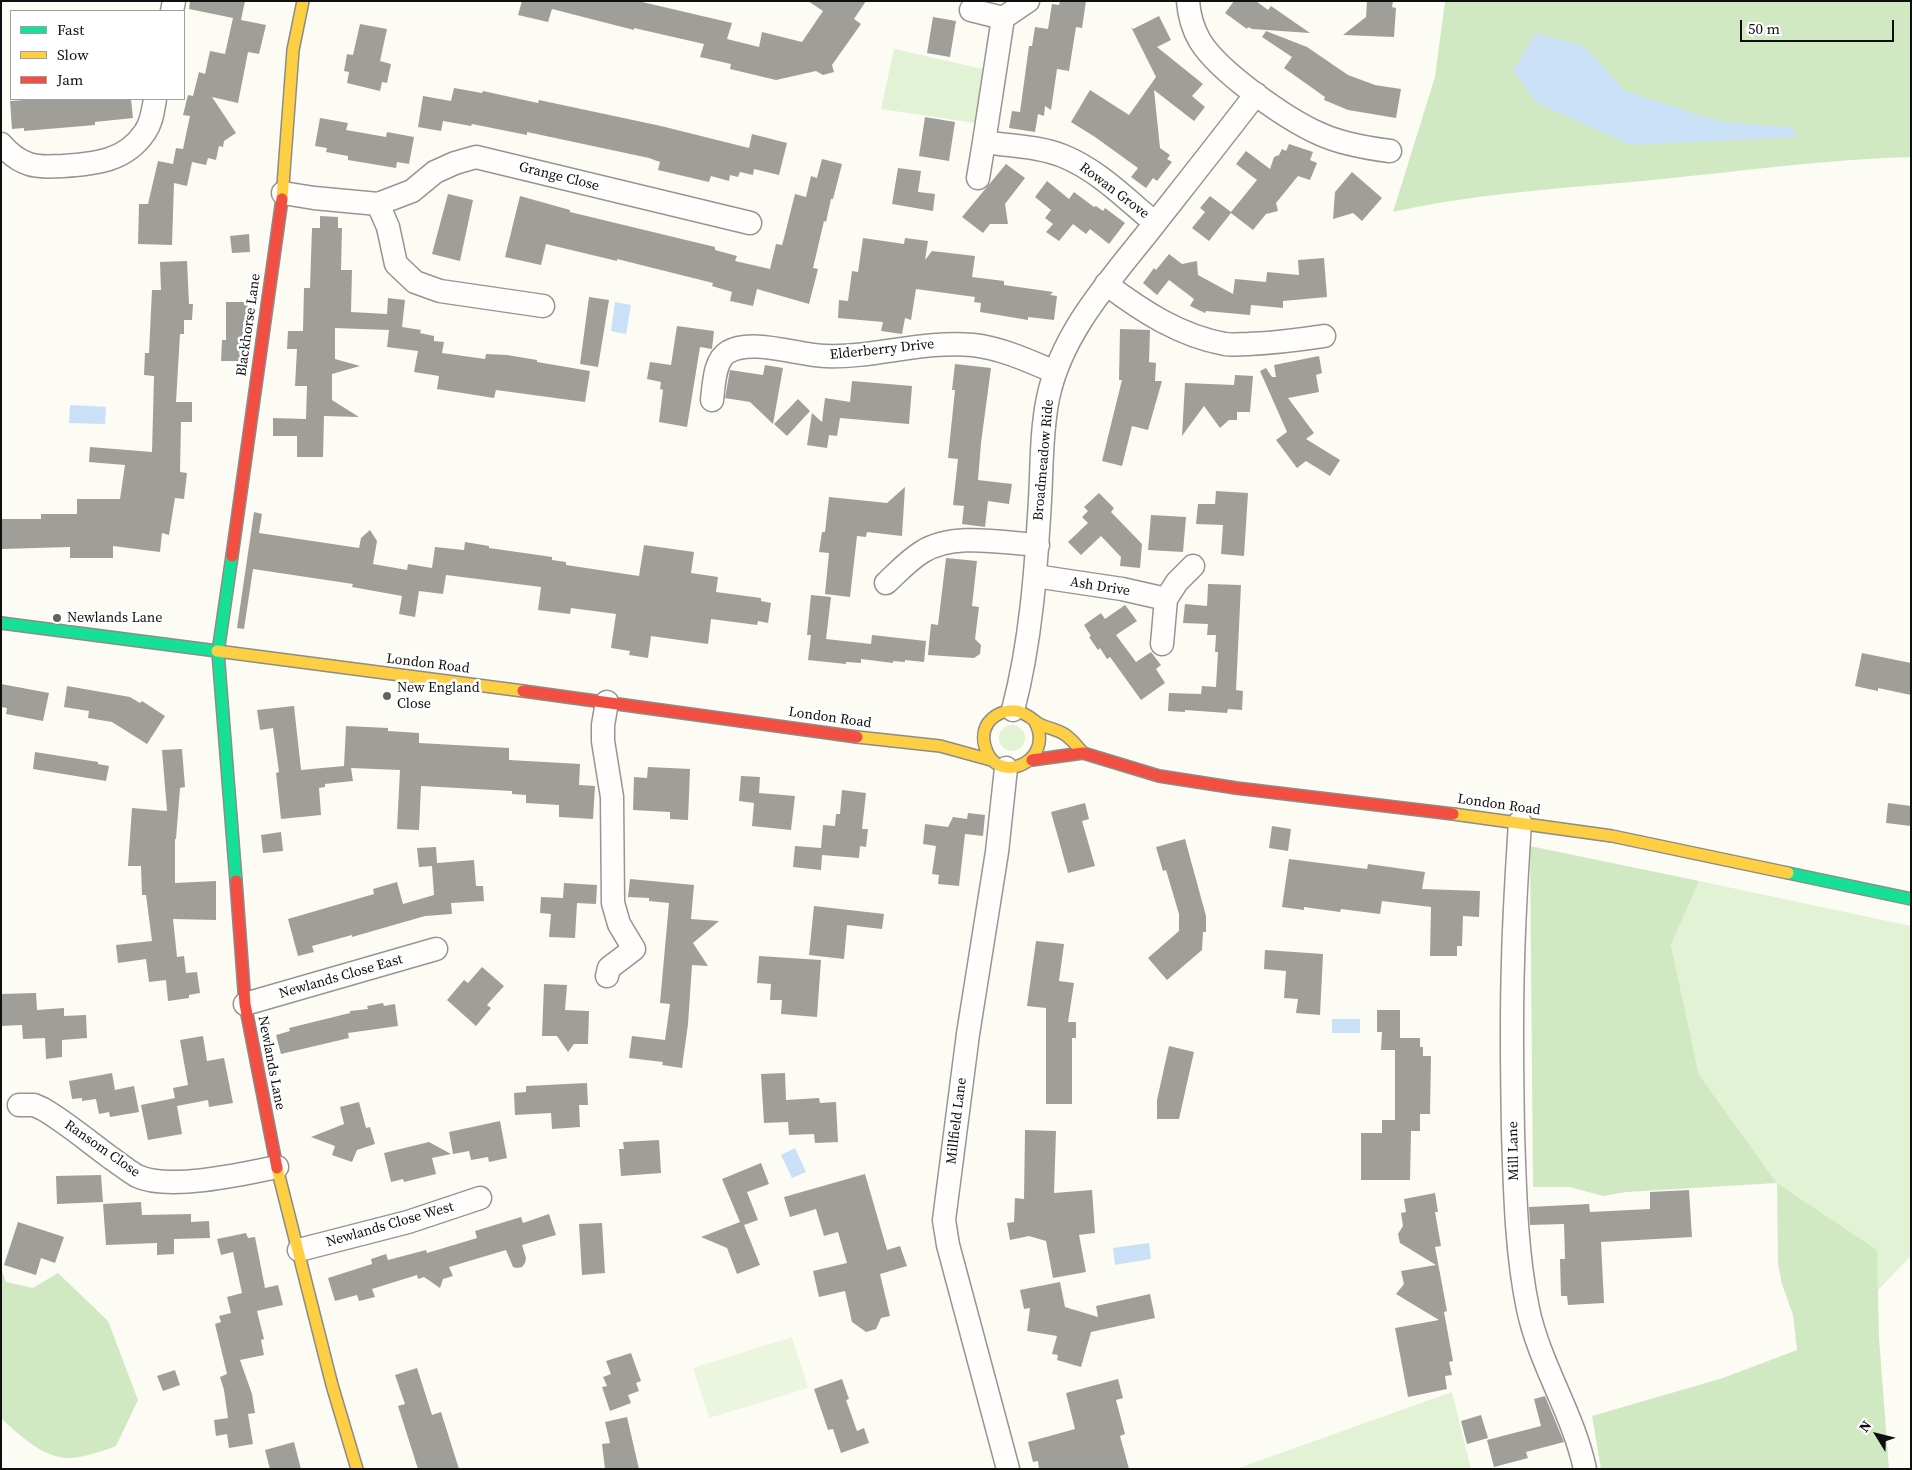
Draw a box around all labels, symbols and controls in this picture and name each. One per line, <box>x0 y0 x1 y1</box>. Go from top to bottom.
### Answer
legend <box>10 10 185 100</box>
scale bar <box>1742 10 1896 42</box>
text: 50 m <box>1748 18 1780 39</box>
text: Fast <box>57 19 84 40</box>
text: Slow <box>57 44 89 65</box>
text: Jam <box>57 69 83 90</box>
street label: Grange Close <box>517 159 601 195</box>
street label: Rowan Grove <box>1076 159 1152 223</box>
street label: Blackhorse Lane <box>233 273 265 377</box>
street label: Elderberry Drive <box>829 336 935 364</box>
street label: Broadmeadow Ride <box>1030 398 1058 522</box>
street label: Ash Drive <box>1069 574 1131 600</box>
place label: Newlands Lane <box>67 610 162 626</box>
marker: Newlands Lane <box>51 612 63 624</box>
street label: London Road <box>385 651 471 677</box>
place label: New England Close <box>397 680 480 712</box>
marker: New England Close <box>381 690 393 702</box>
street label: London Road <box>787 704 873 732</box>
street label: London Road <box>1456 791 1542 819</box>
street label: Newlands Close East <box>277 951 405 1003</box>
street label: Newlands Lane <box>254 1015 288 1111</box>
street label: Millfield Lane <box>943 1077 971 1165</box>
street label: Ransom Close <box>61 1117 143 1181</box>
street label: Mill Lane <box>1505 1121 1523 1181</box>
street label: Newlands Close West <box>324 1199 456 1251</box>
north arrow <box>1852 1410 1902 1460</box>
text: N <box>1854 1416 1876 1436</box>

